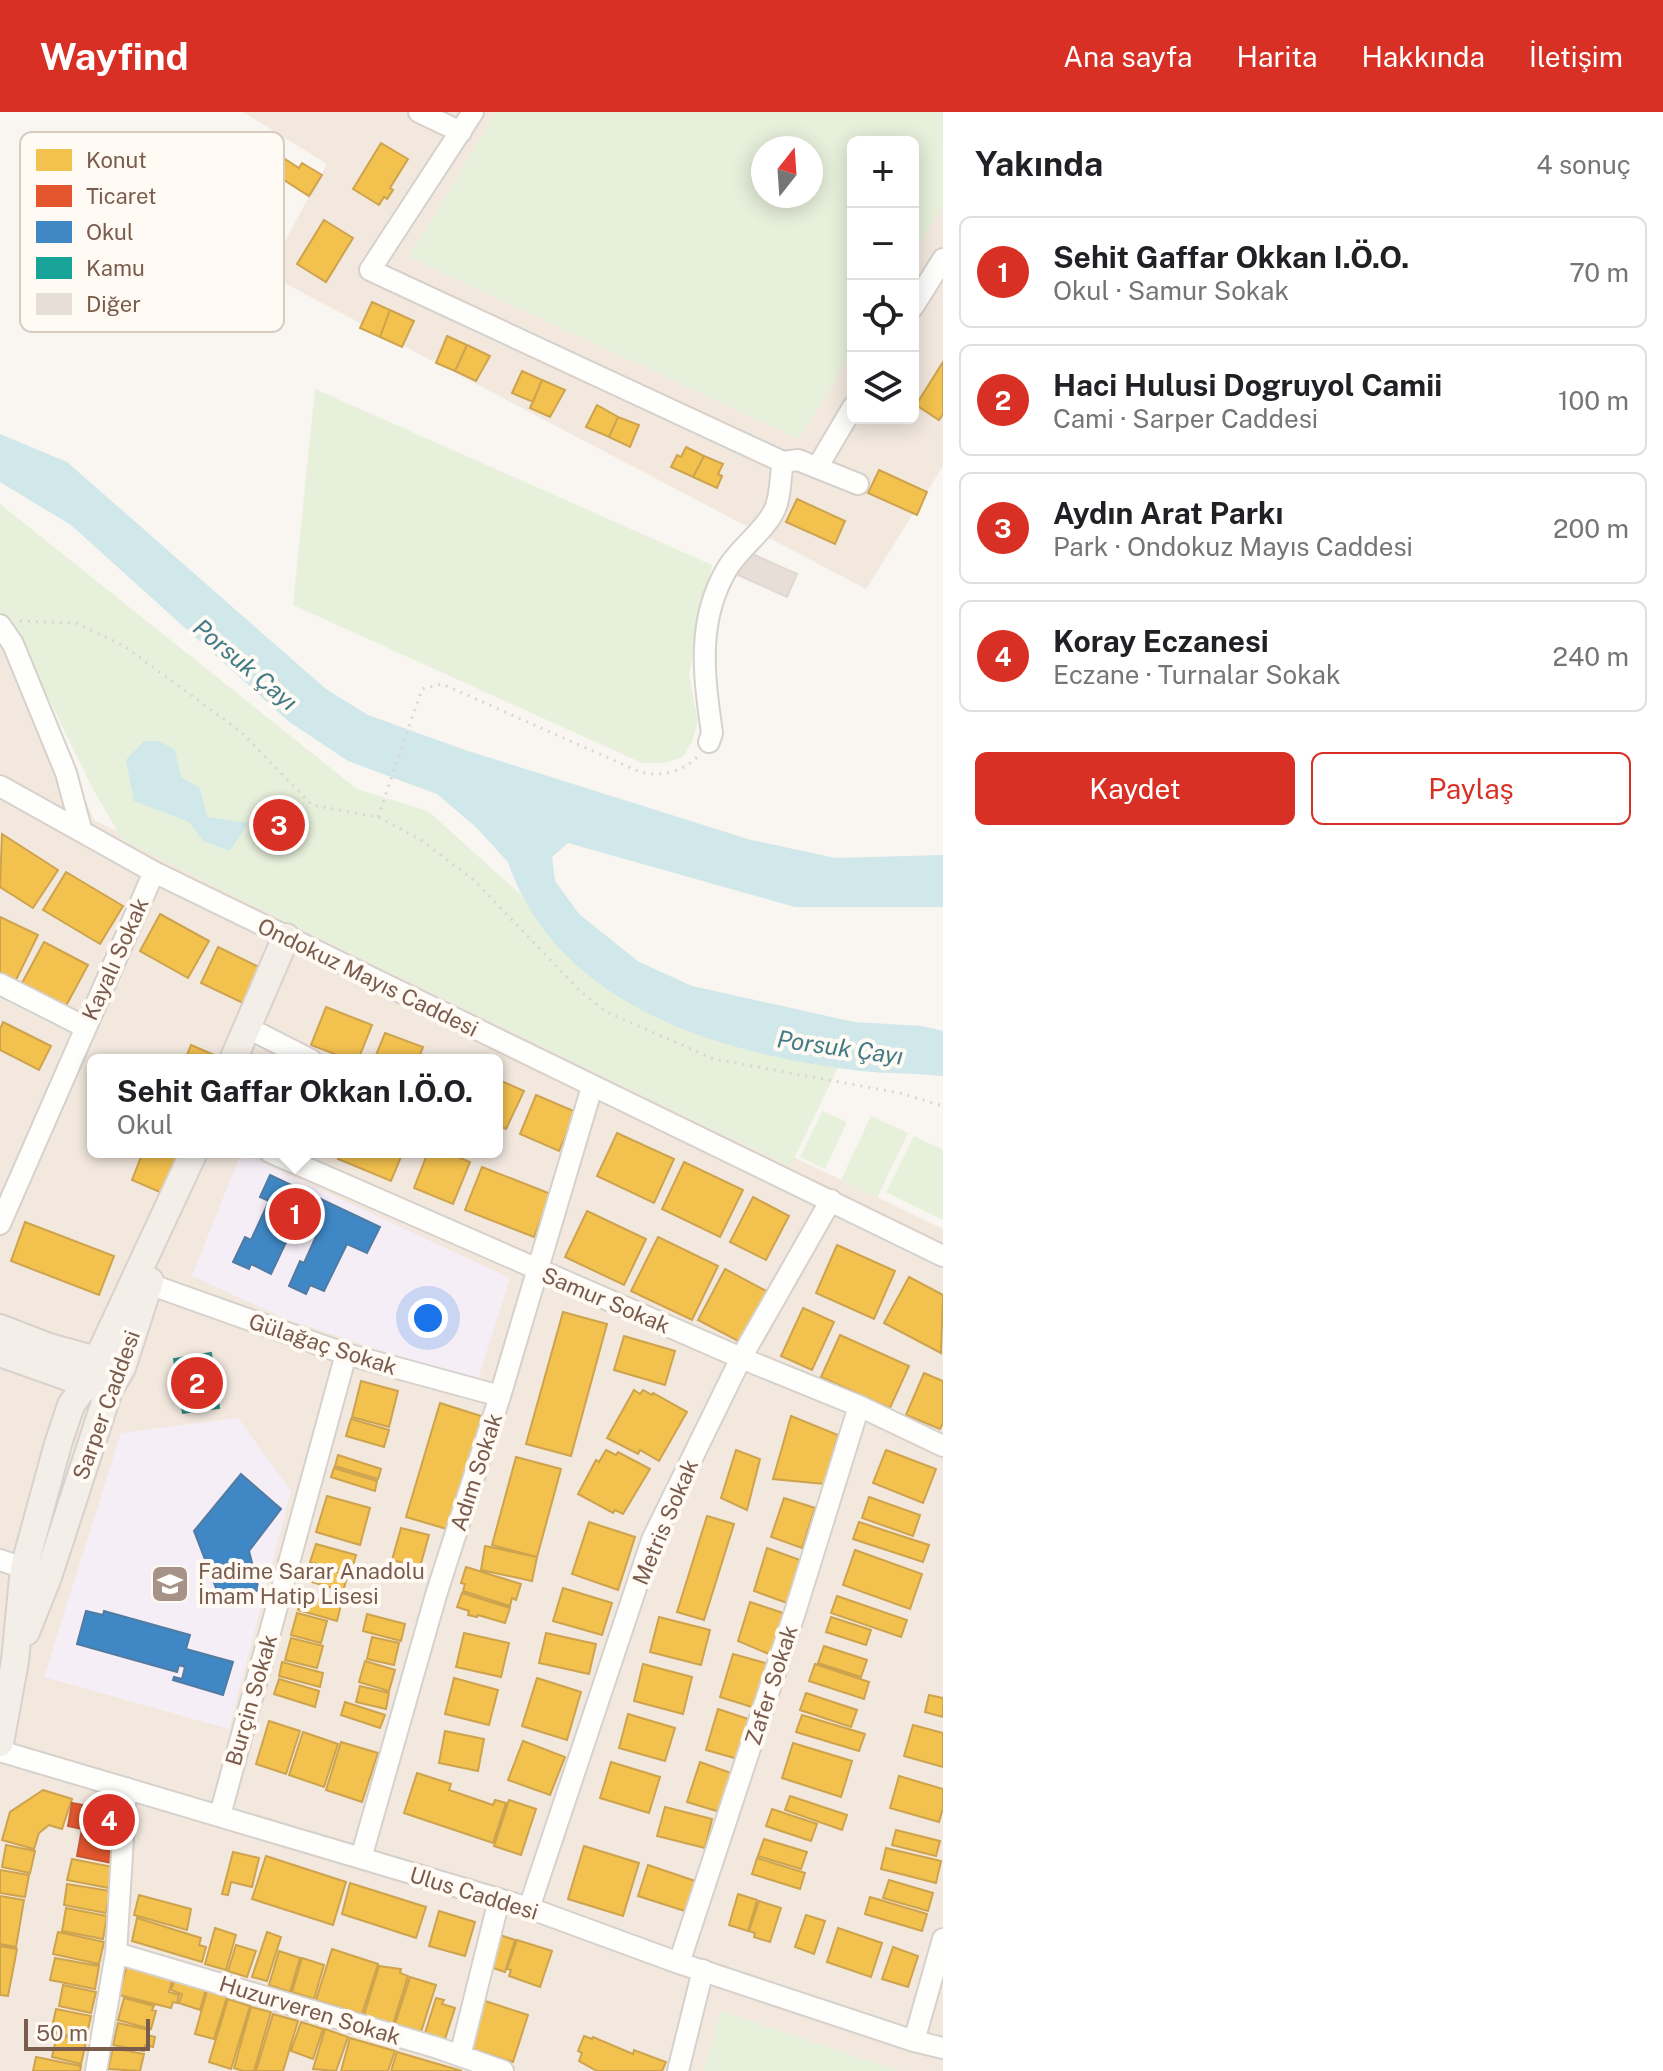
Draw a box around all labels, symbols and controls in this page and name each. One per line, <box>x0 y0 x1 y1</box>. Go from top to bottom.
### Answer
text: Wayfind <box>40 34 189 79</box>
text: Ana sayfa <box>1063 40 1193 73</box>
text: Harita <box>1237 40 1317 73</box>
text: Hakkında <box>1361 40 1485 73</box>
text: İletişim <box>1529 40 1623 73</box>
legend <box>20 132 284 332</box>
north arrow <box>751 136 823 208</box>
map controls <box>847 136 919 424</box>
button: + <box>847 136 919 208</box>
text: Yakında <box>975 144 1103 184</box>
text: Konut <box>86 147 147 173</box>
text: 4 sonuç <box>1536 149 1631 180</box>
text: Ticaret <box>86 183 157 209</box>
button: − <box>847 208 919 280</box>
text: Okul <box>86 219 134 245</box>
text: Sehit Gaffar Okkan I.Ö.O. <box>1053 239 1409 275</box>
text: Kamu <box>86 255 145 281</box>
text: 1 <box>997 257 1009 288</box>
text: 70 m <box>1569 257 1629 288</box>
text: Okul · Samur Sokak <box>1053 275 1289 306</box>
button: locate <box>847 280 919 352</box>
text: Diğer <box>86 291 141 317</box>
button: layers <box>847 352 919 424</box>
text: Haci Hulusi Dogruyol Camii <box>1053 367 1442 403</box>
text: 2 <box>995 385 1011 416</box>
text: 100 m <box>1558 385 1629 416</box>
text: Cami · Sarper Caddesi <box>1053 403 1318 434</box>
text: Aydın Arat Parkı <box>1053 495 1283 531</box>
text: 3 <box>994 513 1012 544</box>
text: 200 m <box>1553 513 1629 544</box>
text: Park · Ondokuz Mayıs Caddesi <box>1053 531 1413 562</box>
water label: Porsuk Çayı <box>188 613 303 716</box>
text: Koray Eczanesi <box>1053 623 1269 659</box>
text: 4 <box>994 641 1012 672</box>
text: 240 m <box>1552 641 1629 672</box>
text: Eczane · Turnalar Sokak <box>1053 659 1340 690</box>
button: Kaydet <box>975 752 1295 825</box>
button: Paylaş <box>1311 752 1631 825</box>
pin: 3 <box>253 795 305 855</box>
street label: Kayalı Sokak <box>76 894 154 1024</box>
street label: Ondokuz Mayıs Caddesi <box>254 912 482 1042</box>
water label: Porsuk Çayı <box>775 1024 905 1070</box>
popup <box>87 1054 503 1158</box>
text: Sehit Gaffar Okkan I.Ö.O. <box>117 1073 473 1109</box>
text: Okul <box>117 1109 173 1140</box>
pin: 1 <box>269 1184 321 1244</box>
street label: Samur Sokak <box>538 1261 674 1339</box>
your location <box>408 1298 448 1338</box>
street label: Gülağaç Sokak <box>246 1308 400 1380</box>
street label: Sarper Caddesi <box>67 1327 145 1483</box>
pin: 2 <box>171 1353 223 1413</box>
street label: Adım Sokak <box>445 1410 507 1534</box>
street label: Metris Sokak <box>627 1455 703 1589</box>
place label: Fadime Sarar Anadolu İmam Hatip Lisesi <box>198 1558 425 1609</box>
school or university icon: Fadime Sarar Anadolu İmam Hatip Lisesi <box>149 1563 191 1605</box>
street label: Zafer Sokak <box>739 1622 803 1748</box>
street label: Burçin Sokak <box>220 1631 282 1769</box>
pin: 4 <box>83 1790 135 1850</box>
street label: Ulus Caddesi <box>407 1861 541 1925</box>
street label: Huzurveren Sokak <box>216 1970 404 2050</box>
scale bar <box>24 2015 150 2051</box>
text: 50 m <box>36 2020 88 2046</box>

